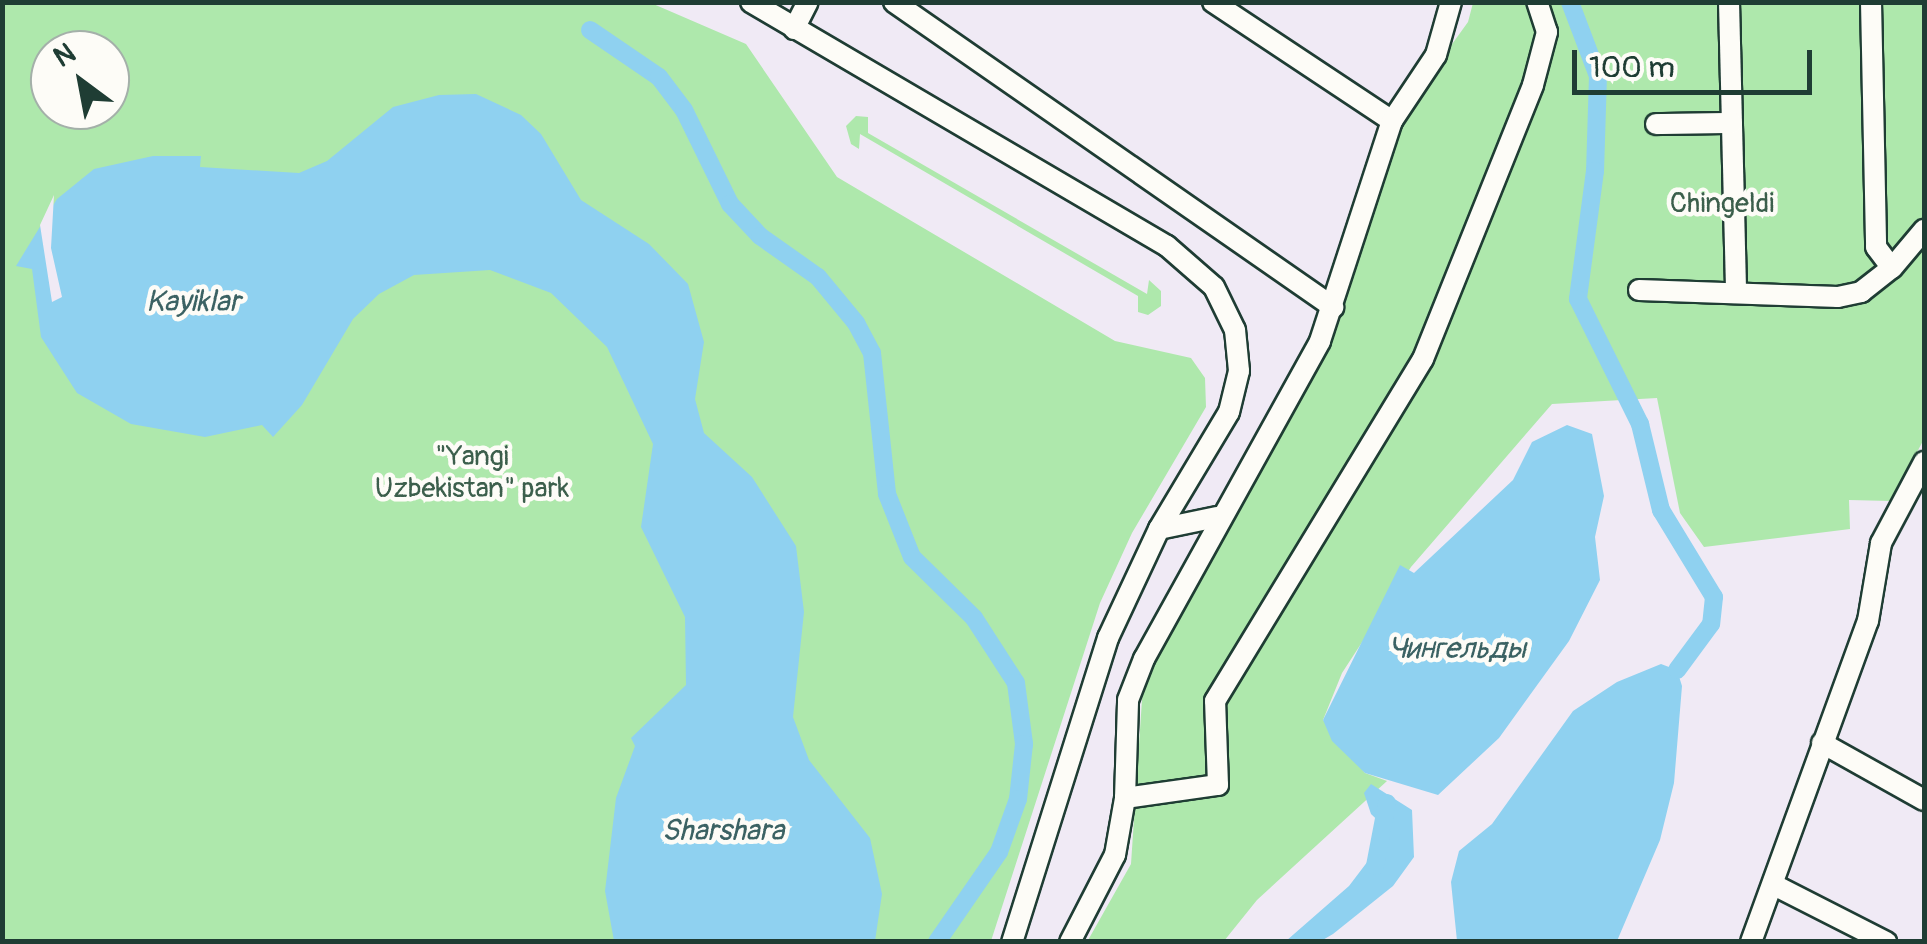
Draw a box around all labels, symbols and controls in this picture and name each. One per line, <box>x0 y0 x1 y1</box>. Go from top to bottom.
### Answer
north arrow <box>30 30 130 130</box>
scale bar <box>1577 30 1817 92</box>
text: N <box>48 36 82 76</box>
text: 100 m <box>1589 49 1675 86</box>
park label: Chingeldi <box>1670 187 1774 221</box>
water label: Kayiklar <box>146 284 240 320</box>
park label: "Yangi Uzbekistan" park <box>375 440 569 506</box>
water label: Чингельды <box>1388 631 1526 667</box>
water label: Sharshara <box>662 813 784 849</box>

